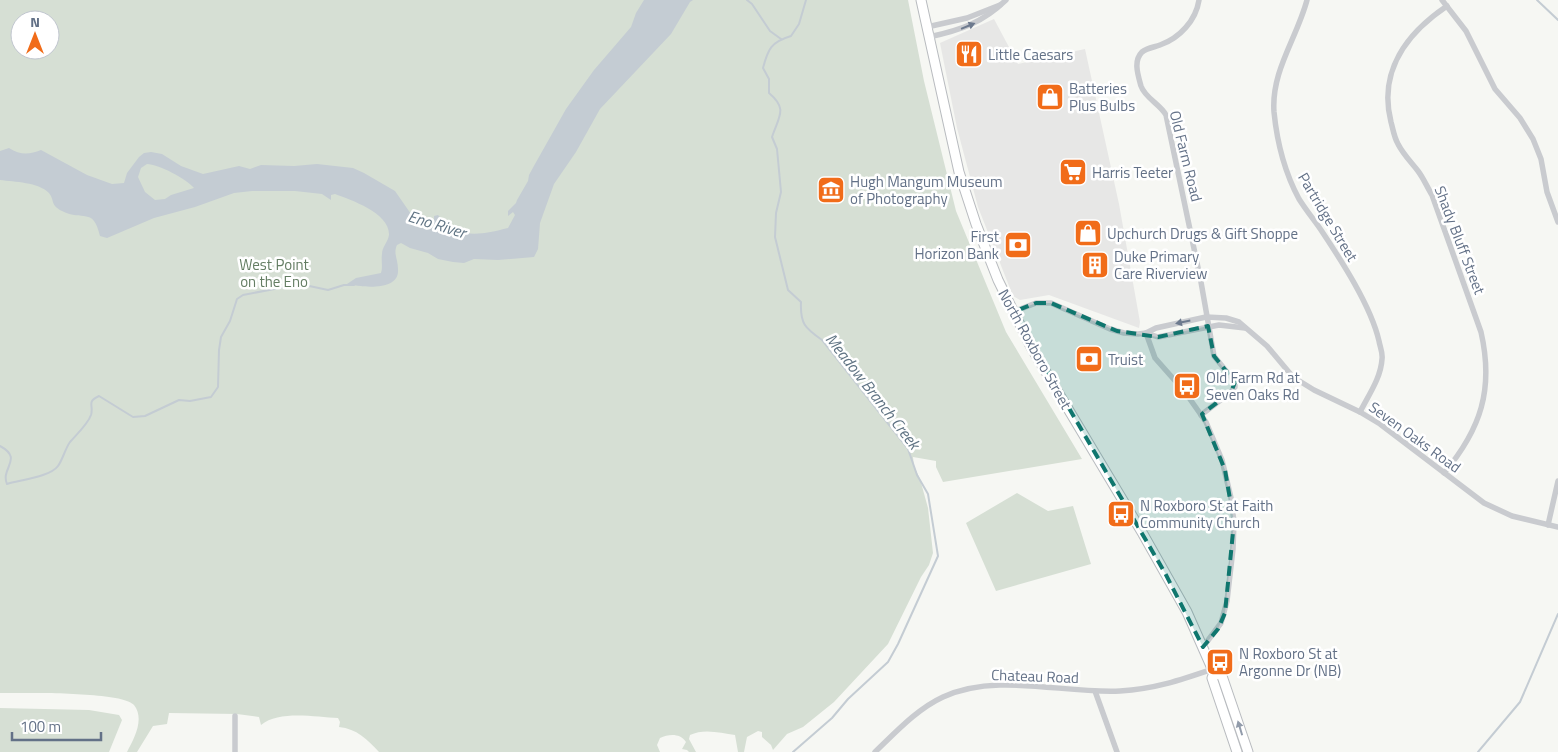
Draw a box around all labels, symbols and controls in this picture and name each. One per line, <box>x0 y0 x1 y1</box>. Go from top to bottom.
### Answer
north arrow <box>10 10 60 60</box>
text: N <box>30 11 40 32</box>
one-way arrow <box>961 22 976 29</box>
restaurant icon: Little Caesars <box>954 39 984 69</box>
place label: Little Caesars <box>988 43 1073 66</box>
place label: Batteries Plus Bulbs <box>1069 77 1135 117</box>
shop icon: Batteries Plus Bulbs <box>1035 82 1065 112</box>
street label: Old Farm Road <box>1164 108 1208 204</box>
supermarket icon: Harris Teeter <box>1058 157 1088 187</box>
place label: Harris Teeter <box>1092 161 1173 184</box>
street label: Partridge Street <box>1292 168 1364 267</box>
place label: Hugh Mangum Museum of Photography <box>850 170 1002 210</box>
museum icon: Hugh Mangum Museum of Photography <box>816 175 846 205</box>
street label: Shady Bluff Street <box>1429 182 1492 298</box>
water label: Eno River <box>405 204 471 245</box>
shop icon: Upchurch Drugs & Gift Shoppe <box>1073 218 1103 248</box>
place label: Upchurch Drugs & Gift Shoppe <box>1107 222 1298 245</box>
place label: First Horizon Bank <box>915 225 1000 265</box>
bank icon: First Horizon Bank <box>1003 230 1033 260</box>
place label: Duke Primary Care Riverview <box>1114 245 1207 285</box>
building icon: Duke Primary Care Riverview <box>1080 250 1110 280</box>
park label: West Point on the Eno <box>239 253 309 293</box>
street label: North Roxboro Street <box>992 285 1078 414</box>
one-way arrow <box>1175 318 1190 326</box>
water label: Meadow Branch Creek <box>820 328 927 456</box>
bank icon: Truist <box>1074 344 1104 374</box>
place label: Truist <box>1108 348 1144 371</box>
place label: Old Farm Rd at Seven Oaks Rd <box>1206 366 1300 406</box>
bus stop icon: Old Farm Rd at Seven Oaks Rd <box>1172 371 1202 401</box>
street label: Seven Oaks Road <box>1364 396 1466 478</box>
place label: N Roxboro St at Faith Community Church <box>1140 494 1273 534</box>
bus stop icon: N Roxboro St at Faith Community Church <box>1106 499 1136 529</box>
place label: N Roxboro St at Argonne Dr (NB) <box>1239 642 1341 682</box>
bus stop icon: N Roxboro St at Argonne Dr (NB) <box>1205 647 1235 677</box>
street label: Chateau Road <box>991 663 1079 689</box>
scale bar <box>12 710 101 742</box>
text: 100 m <box>20 715 61 738</box>
one-way arrow <box>1236 720 1244 735</box>

